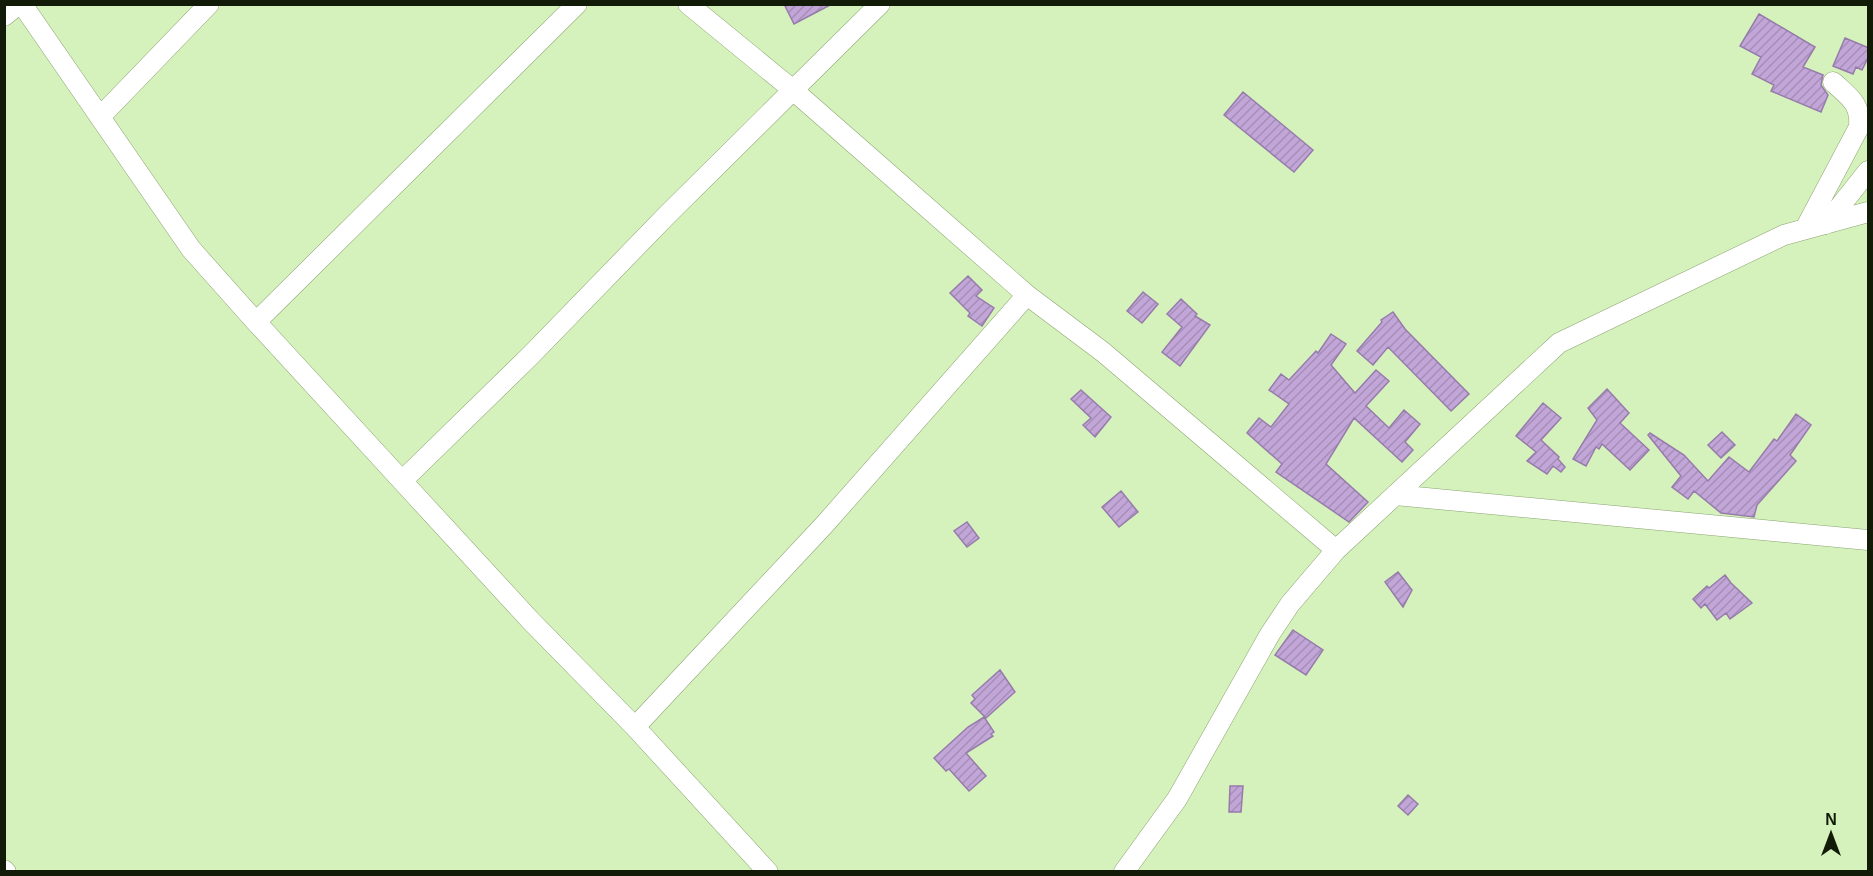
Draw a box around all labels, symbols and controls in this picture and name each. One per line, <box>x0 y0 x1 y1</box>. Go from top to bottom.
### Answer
north arrow <box>1801 804 1861 864</box>
text: N <box>1825 811 1837 828</box>

